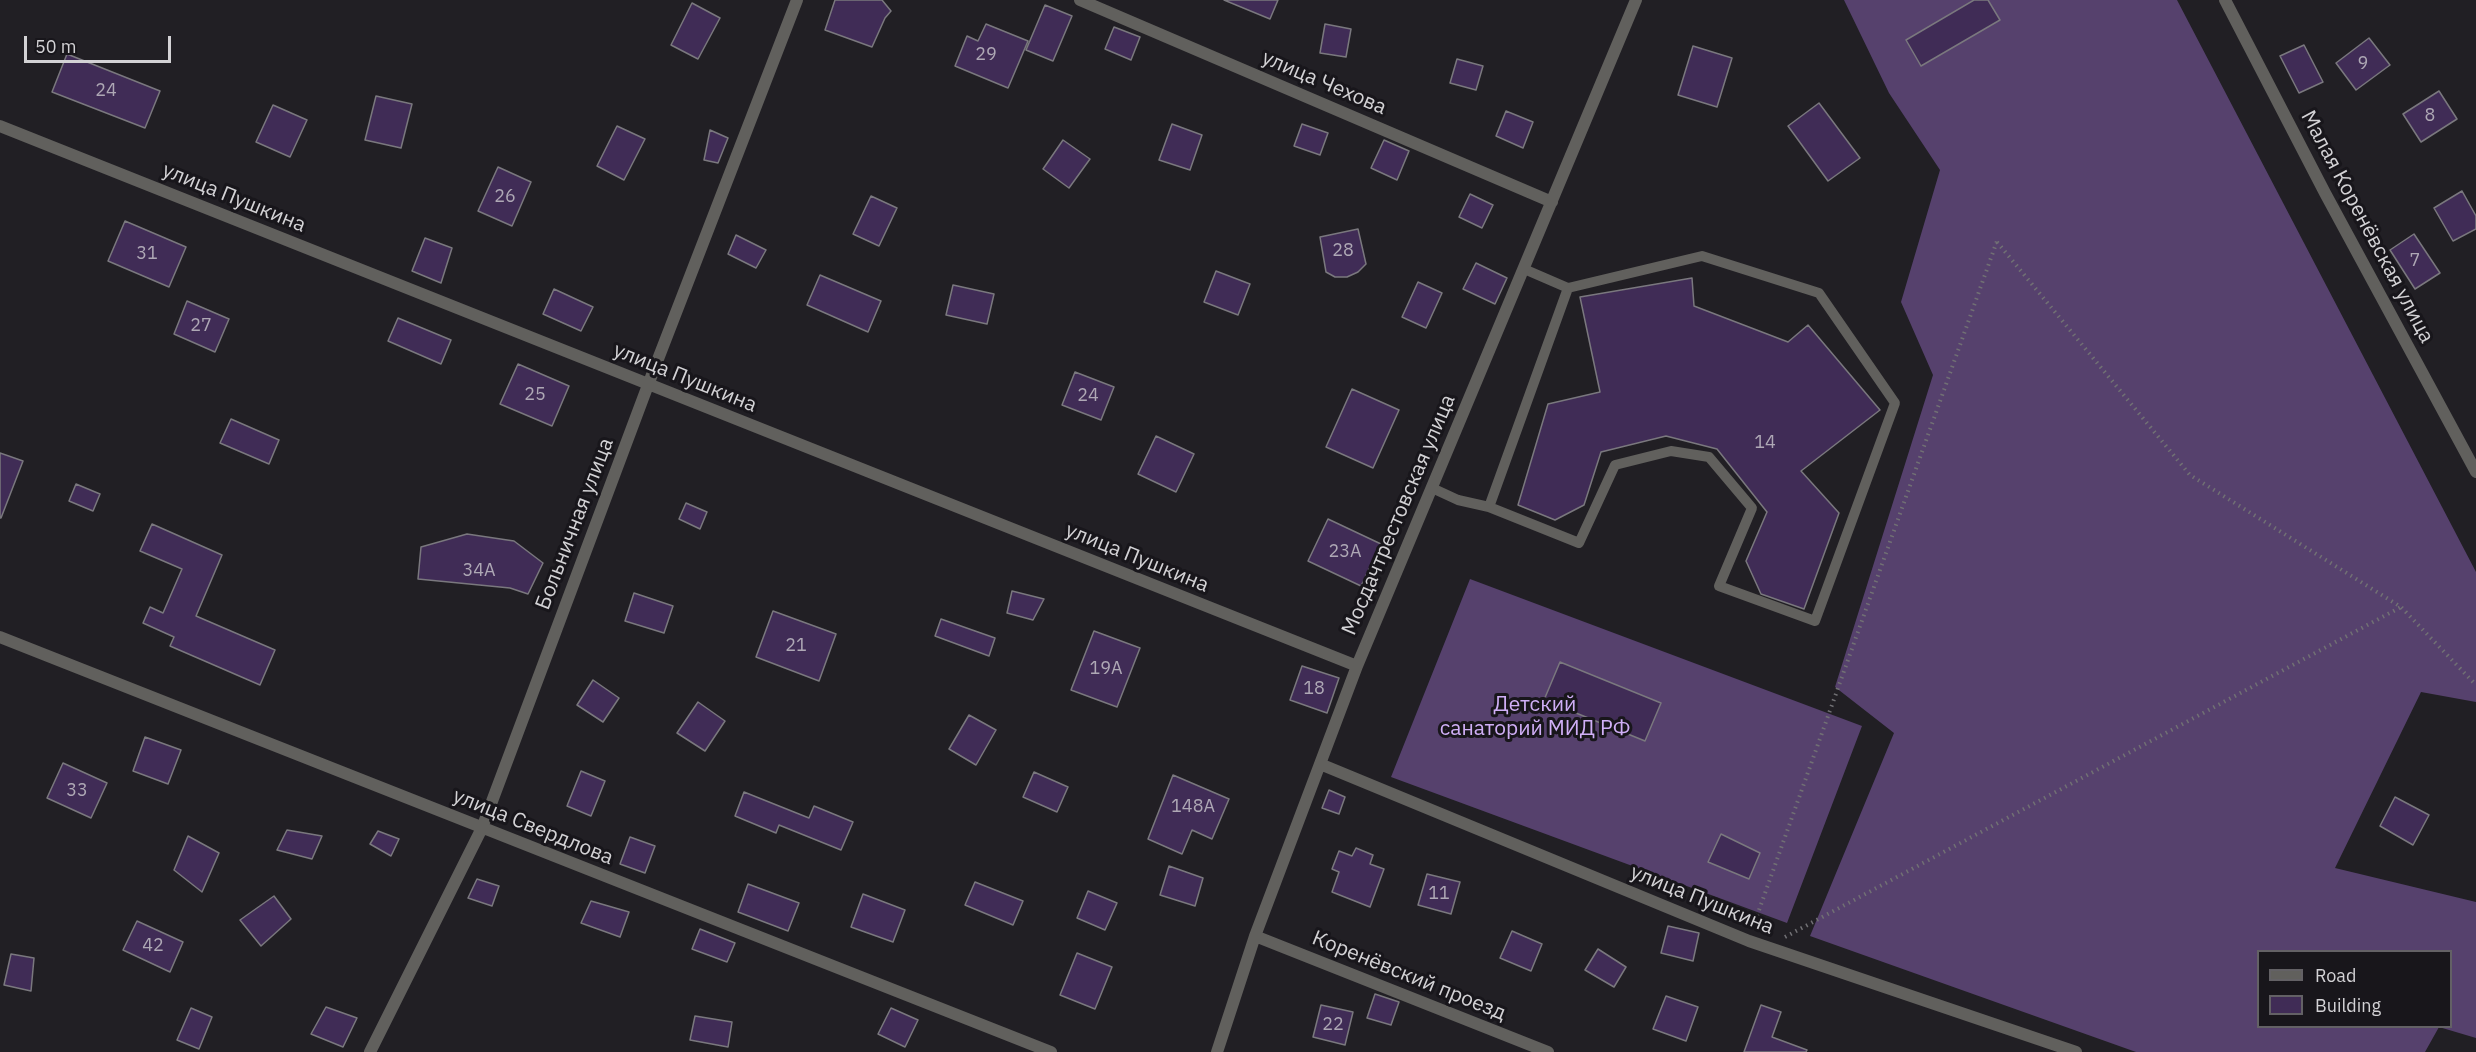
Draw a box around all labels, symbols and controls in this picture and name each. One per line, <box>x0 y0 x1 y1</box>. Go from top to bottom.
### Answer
scale bar <box>27 24 174 62</box>
text: 50 m <box>35 35 77 58</box>
house number: 29 <box>975 44 997 66</box>
street label: улица Чехова <box>1258 45 1390 121</box>
house number: 9 <box>2358 53 2368 75</box>
house number: 24 <box>95 80 117 102</box>
house number: 8 <box>2425 105 2435 127</box>
street label: Малая Коренёвская улица <box>2295 106 2439 348</box>
street label: улица Пушкина <box>159 158 309 238</box>
house number: 26 <box>494 186 516 208</box>
house number: 28 <box>1332 240 1354 262</box>
house number: 31 <box>136 243 158 265</box>
house number: 7 <box>2410 250 2420 272</box>
house number: 27 <box>190 315 212 337</box>
street label: улица Пушкина <box>610 338 760 418</box>
house number: 25 <box>524 384 546 406</box>
house number: 24 <box>1077 385 1099 407</box>
street label: Мосдачтрестовская улица <box>1337 391 1461 639</box>
house number: 14 <box>1754 432 1776 454</box>
street label: Больничная улица <box>531 435 619 613</box>
street label: улица Пушкина <box>1062 518 1212 598</box>
house number: 23А <box>1328 541 1362 563</box>
house number: 34А <box>462 560 496 582</box>
house number: 21 <box>785 635 807 657</box>
house number: 19А <box>1089 658 1123 680</box>
house number: 18 <box>1303 678 1325 700</box>
park label: Детский санаторий МИД РФ <box>1440 692 1630 742</box>
house number: 33 <box>66 780 88 802</box>
street label: улица Свердлова <box>449 783 617 871</box>
house number: 148А <box>1171 796 1215 818</box>
street label: улица Пушкина <box>1627 860 1777 940</box>
house number: 11 <box>1428 883 1450 905</box>
street label: Коренёвский проезд <box>1308 926 1510 1026</box>
house number: 42 <box>142 935 164 957</box>
legend <box>2257 950 2452 1028</box>
text: Road <box>2315 964 2356 987</box>
text: Building <box>2315 994 2381 1017</box>
house number: 22 <box>1322 1014 1344 1036</box>

